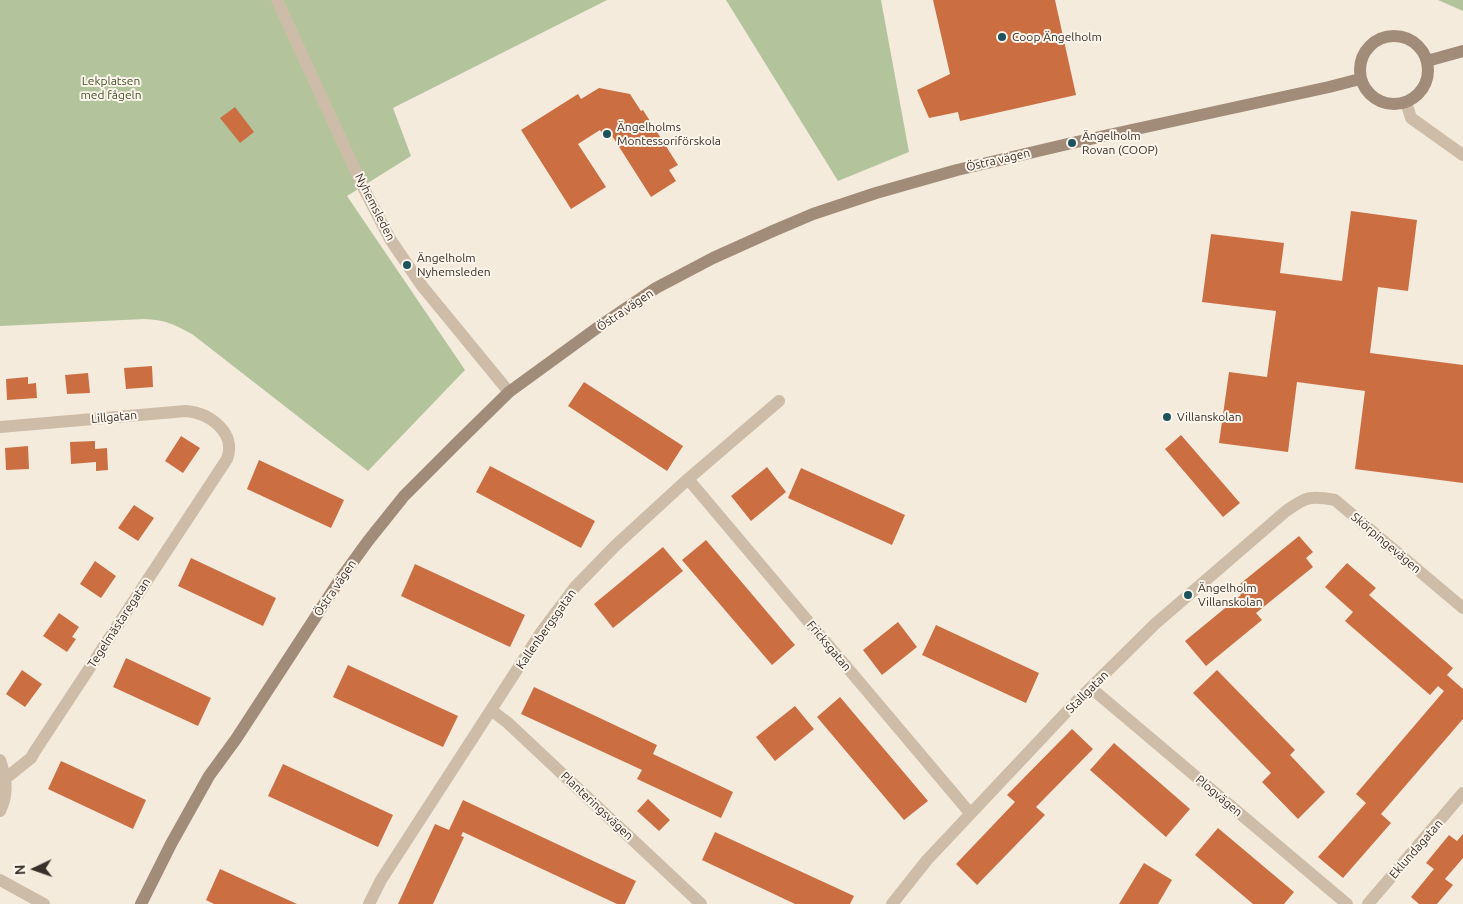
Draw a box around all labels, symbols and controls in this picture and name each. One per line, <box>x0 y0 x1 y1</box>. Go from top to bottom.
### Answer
place label: Coop Ängelholm <box>1012 30 1102 44</box>
marker: Coop Ängelholm <box>996 31 1008 43</box>
park label: Lekplatsen med fågeln <box>81 74 141 102</box>
place label: Ängelholms Montessoriförskola <box>617 120 721 148</box>
marker: Ängelholms Montessoriförskola <box>601 128 613 140</box>
place label: Ängelholm Rovan (COOP) <box>1082 129 1158 157</box>
marker: Ängelholm Rovan (COOP) <box>1066 137 1078 149</box>
street label: Östra vägen <box>965 146 1031 174</box>
street label: Nyhemsleden <box>352 171 398 243</box>
place label: Ängelholm Nyhemsleden <box>417 251 491 279</box>
marker: Ängelholm Nyhemsleden <box>401 259 413 271</box>
street label: Östra vägen <box>594 286 656 334</box>
street label: Lillgatan <box>90 408 138 426</box>
place label: Villanskolan <box>1177 410 1241 424</box>
marker: Villanskolan <box>1161 411 1173 423</box>
street label: Skörpingevägen <box>1348 510 1424 576</box>
street label: Östra vägen <box>311 557 359 619</box>
street label: Tegelmästaregatan <box>85 576 153 670</box>
place label: Ängelholm Villanskolan <box>1198 581 1262 609</box>
street label: Kallenbergsgatan <box>513 586 579 672</box>
marker: Ängelholm Villanskolan <box>1182 589 1194 601</box>
street label: Fricksgatan <box>804 618 854 674</box>
street label: Stallgatan <box>1063 668 1111 716</box>
street label: Planteringsvägen <box>558 769 636 843</box>
street label: Plogvägen <box>1193 772 1245 820</box>
street label: Eklundagatan <box>1386 817 1446 881</box>
north arrow <box>10 844 60 894</box>
text: N <box>12 864 28 875</box>

